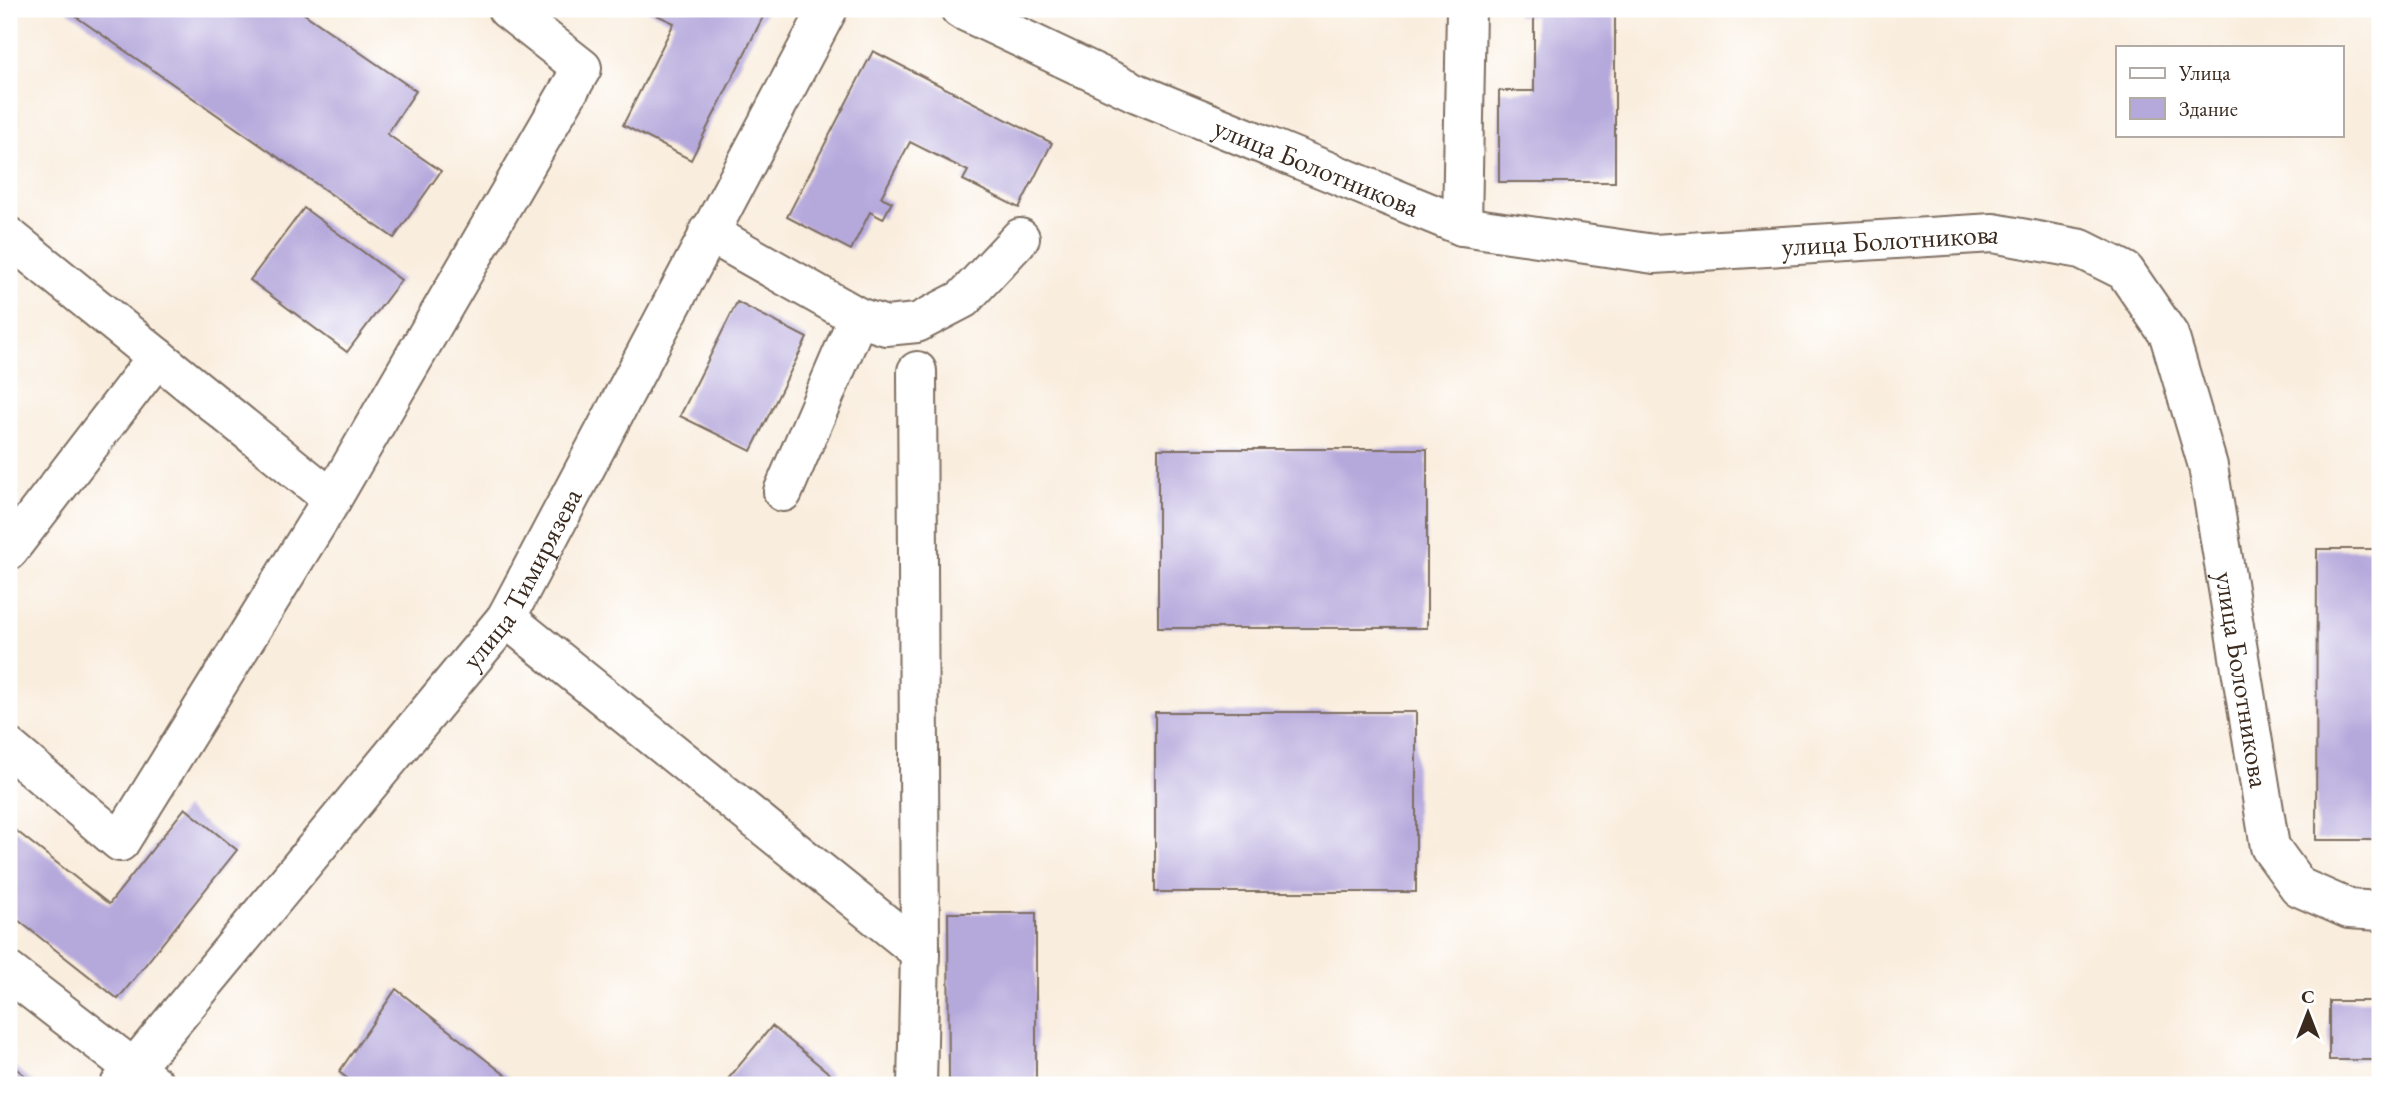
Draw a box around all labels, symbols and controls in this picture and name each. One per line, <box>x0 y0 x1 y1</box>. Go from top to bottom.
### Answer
legend <box>2116 46 2344 136</box>
text: Улица <box>2178 59 2231 86</box>
text: Здание <box>2179 95 2238 122</box>
street label: улица Болотникова <box>1209 108 1425 225</box>
street label: улица Болотникова <box>1780 214 2003 264</box>
street label: улица Тимирязева <box>454 481 590 676</box>
street label: улица Болотникова <box>2207 569 2278 791</box>
north arrow <box>2274 978 2344 1048</box>
text: С <box>2301 984 2315 1009</box>

